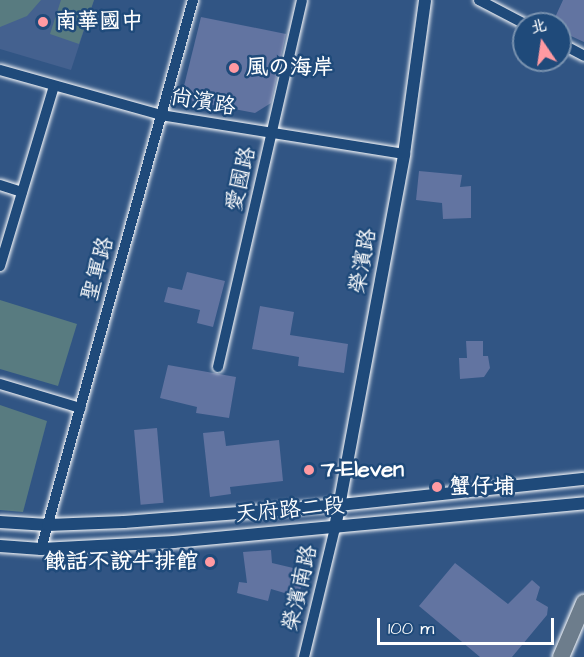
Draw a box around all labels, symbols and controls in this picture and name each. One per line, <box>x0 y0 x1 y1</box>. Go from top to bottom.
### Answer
place label: 南華國中 <box>55 9 143 35</box>
north arrow <box>512 12 572 72</box>
text: 北 <box>528 14 549 39</box>
marker: 南華國中 <box>36 15 50 29</box>
place label: 風の海岸 <box>246 55 334 81</box>
marker: 風の海岸 <box>227 61 241 75</box>
street label: 尚濱路 <box>168 83 238 121</box>
street label: 愛國路 <box>221 144 261 214</box>
street label: 榮濱路 <box>344 226 382 296</box>
street label: 聖軍路 <box>77 234 119 304</box>
place label: 7-Eleven <box>321 457 404 483</box>
marker: 7-Eleven <box>302 463 316 477</box>
place label: 蟹仔埔 <box>449 474 515 500</box>
marker: 蟹仔埔 <box>430 480 444 494</box>
street label: 天府路二段 <box>234 492 346 528</box>
street label: 榮濱南路 <box>277 542 323 634</box>
place label: 餓話不說牛排館 <box>44 549 198 575</box>
marker: 餓話不說牛排館 <box>203 555 217 569</box>
scale bar <box>380 606 557 644</box>
text: 100 m <box>388 616 434 641</box>

